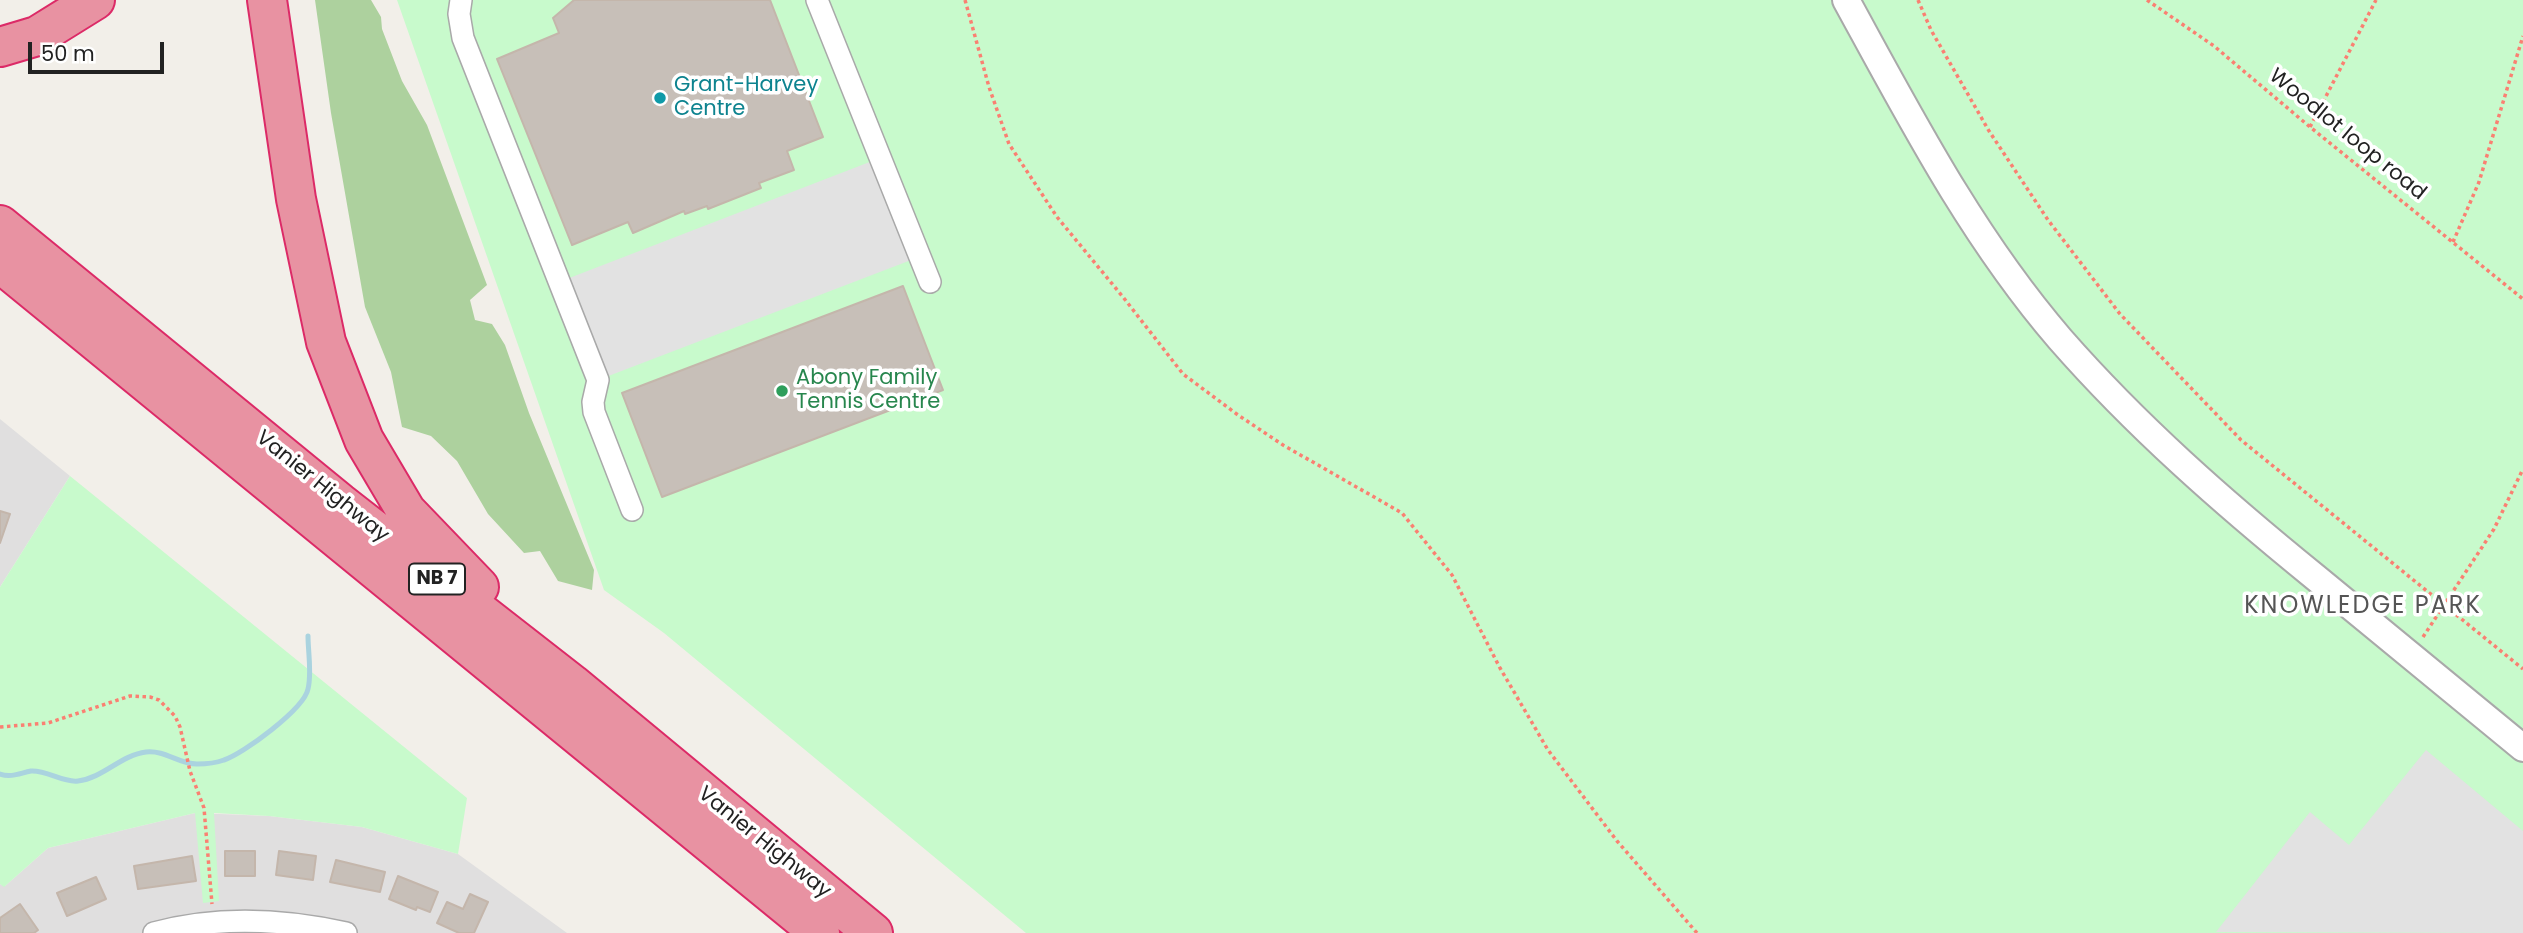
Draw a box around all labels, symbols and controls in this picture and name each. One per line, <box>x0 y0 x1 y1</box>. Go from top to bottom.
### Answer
scale bar <box>32 28 168 72</box>
text: 50 m <box>41 39 95 68</box>
street label: Woodlot loop road <box>2263 64 2431 206</box>
place label: Grant-Harvey Centre <box>674 73 818 123</box>
marker: Grant-Harvey Centre <box>652 90 668 106</box>
place label: Abony Family Tennis Centre <box>796 366 940 416</box>
marker: Abony Family Tennis Centre <box>774 383 790 399</box>
street label: Vanier Highway <box>250 426 394 548</box>
road number: NB 7 <box>409 564 465 594</box>
district label: KNOWLEDGE PARK <box>2246 593 2480 621</box>
street label: Vanier Highway <box>692 782 836 904</box>

